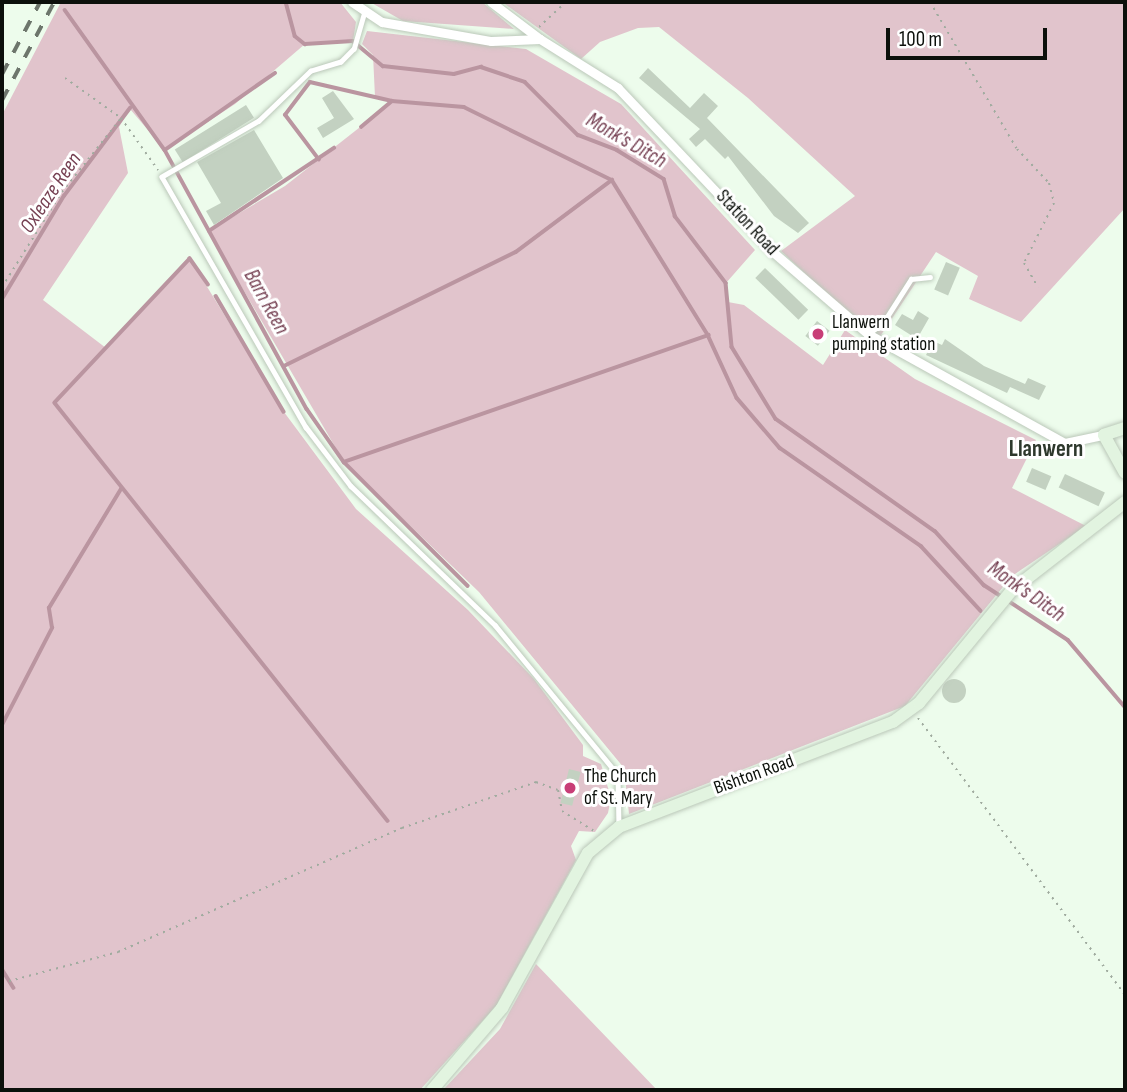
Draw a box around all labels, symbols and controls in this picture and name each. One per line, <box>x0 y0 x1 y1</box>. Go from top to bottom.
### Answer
scale bar <box>889 14 1050 58</box>
text: 100 m <box>899 27 942 52</box>
water label: Monk's Ditch <box>581 108 671 174</box>
water label: Oxleaze Reen <box>15 148 87 238</box>
street label: Station Road <box>711 186 783 260</box>
water label: Barn Reen <box>238 265 294 339</box>
place label: Llanwern pumping station <box>832 312 935 356</box>
marker: Llanwern pumping station <box>810 326 826 342</box>
district label: Llanwern <box>1009 435 1083 463</box>
water label: Monk's Ditch <box>983 556 1069 628</box>
street label: Bishton Road <box>711 750 797 800</box>
place label: The Church of St. Mary <box>584 766 657 810</box>
marker: The Church of St. Mary <box>562 780 578 796</box>

